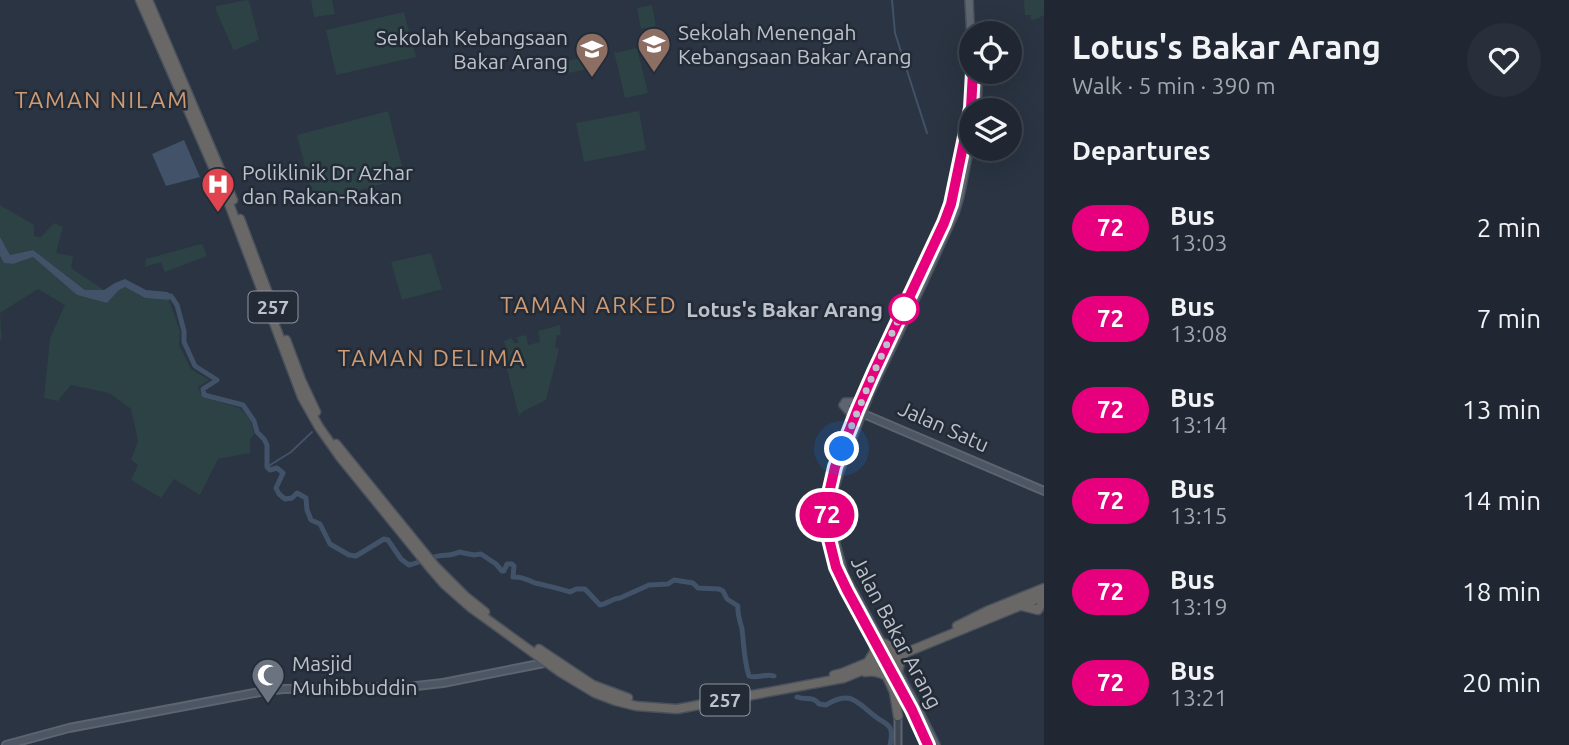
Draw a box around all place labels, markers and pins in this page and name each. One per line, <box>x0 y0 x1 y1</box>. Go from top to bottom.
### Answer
place label: Sekolah Menengah Kebangsaan Bakar Arang <box>678 20 911 68</box>
place label: Sekolah Kebangsaan Bakar Arang <box>376 25 568 73</box>
school or university icon: Sekolah Menengah Kebangsaan Bakar Arang <box>635 25 673 74</box>
school or university icon: Sekolah Kebangsaan Bakar Arang <box>573 30 611 79</box>
place label: Poliklinik Dr Azhar dan Rakan-Rakan <box>242 160 413 208</box>
hospital icon: Poliklinik Dr Azhar dan Rakan-Rakan <box>199 165 237 214</box>
marker: Lotus's Bakar Arang <box>889 294 919 324</box>
place label: Lotus's Bakar Arang <box>686 297 883 321</box>
place label: Masjid Muhibbuddin <box>292 651 418 699</box>
mosque icon: Masjid Muhibbuddin <box>249 656 287 705</box>

